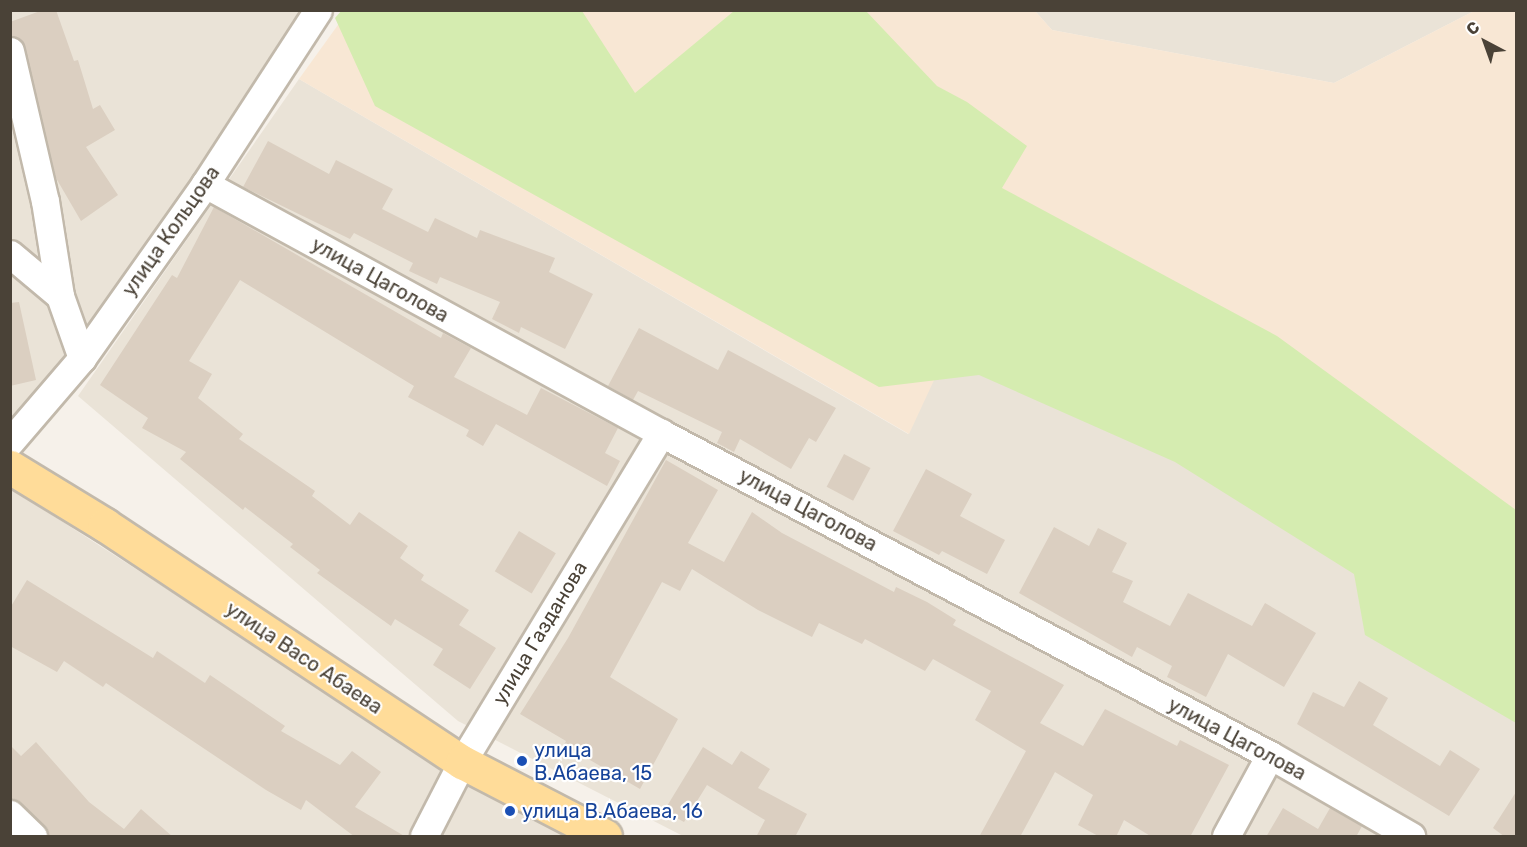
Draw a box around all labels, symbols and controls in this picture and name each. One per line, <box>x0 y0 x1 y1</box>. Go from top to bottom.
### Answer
north arrow <box>1455 12 1515 72</box>
text: С <box>1462 17 1483 39</box>
street label: улица Кольцова <box>117 161 225 301</box>
street label: улица Цаголова <box>307 232 453 328</box>
street label: улица Цаголова <box>735 463 881 557</box>
street label: улица Газданова <box>488 557 592 709</box>
street label: улица Васо Абаева <box>221 597 387 719</box>
street label: улица Цаголова <box>1164 692 1310 786</box>
place label: улица В.Абаева, 15 <box>534 738 652 785</box>
marker: улица В.Абаева, 15 <box>515 754 529 768</box>
place label: улица В.Абаева, 16 <box>522 799 703 823</box>
marker: улица В.Абаева, 16 <box>503 804 517 818</box>

